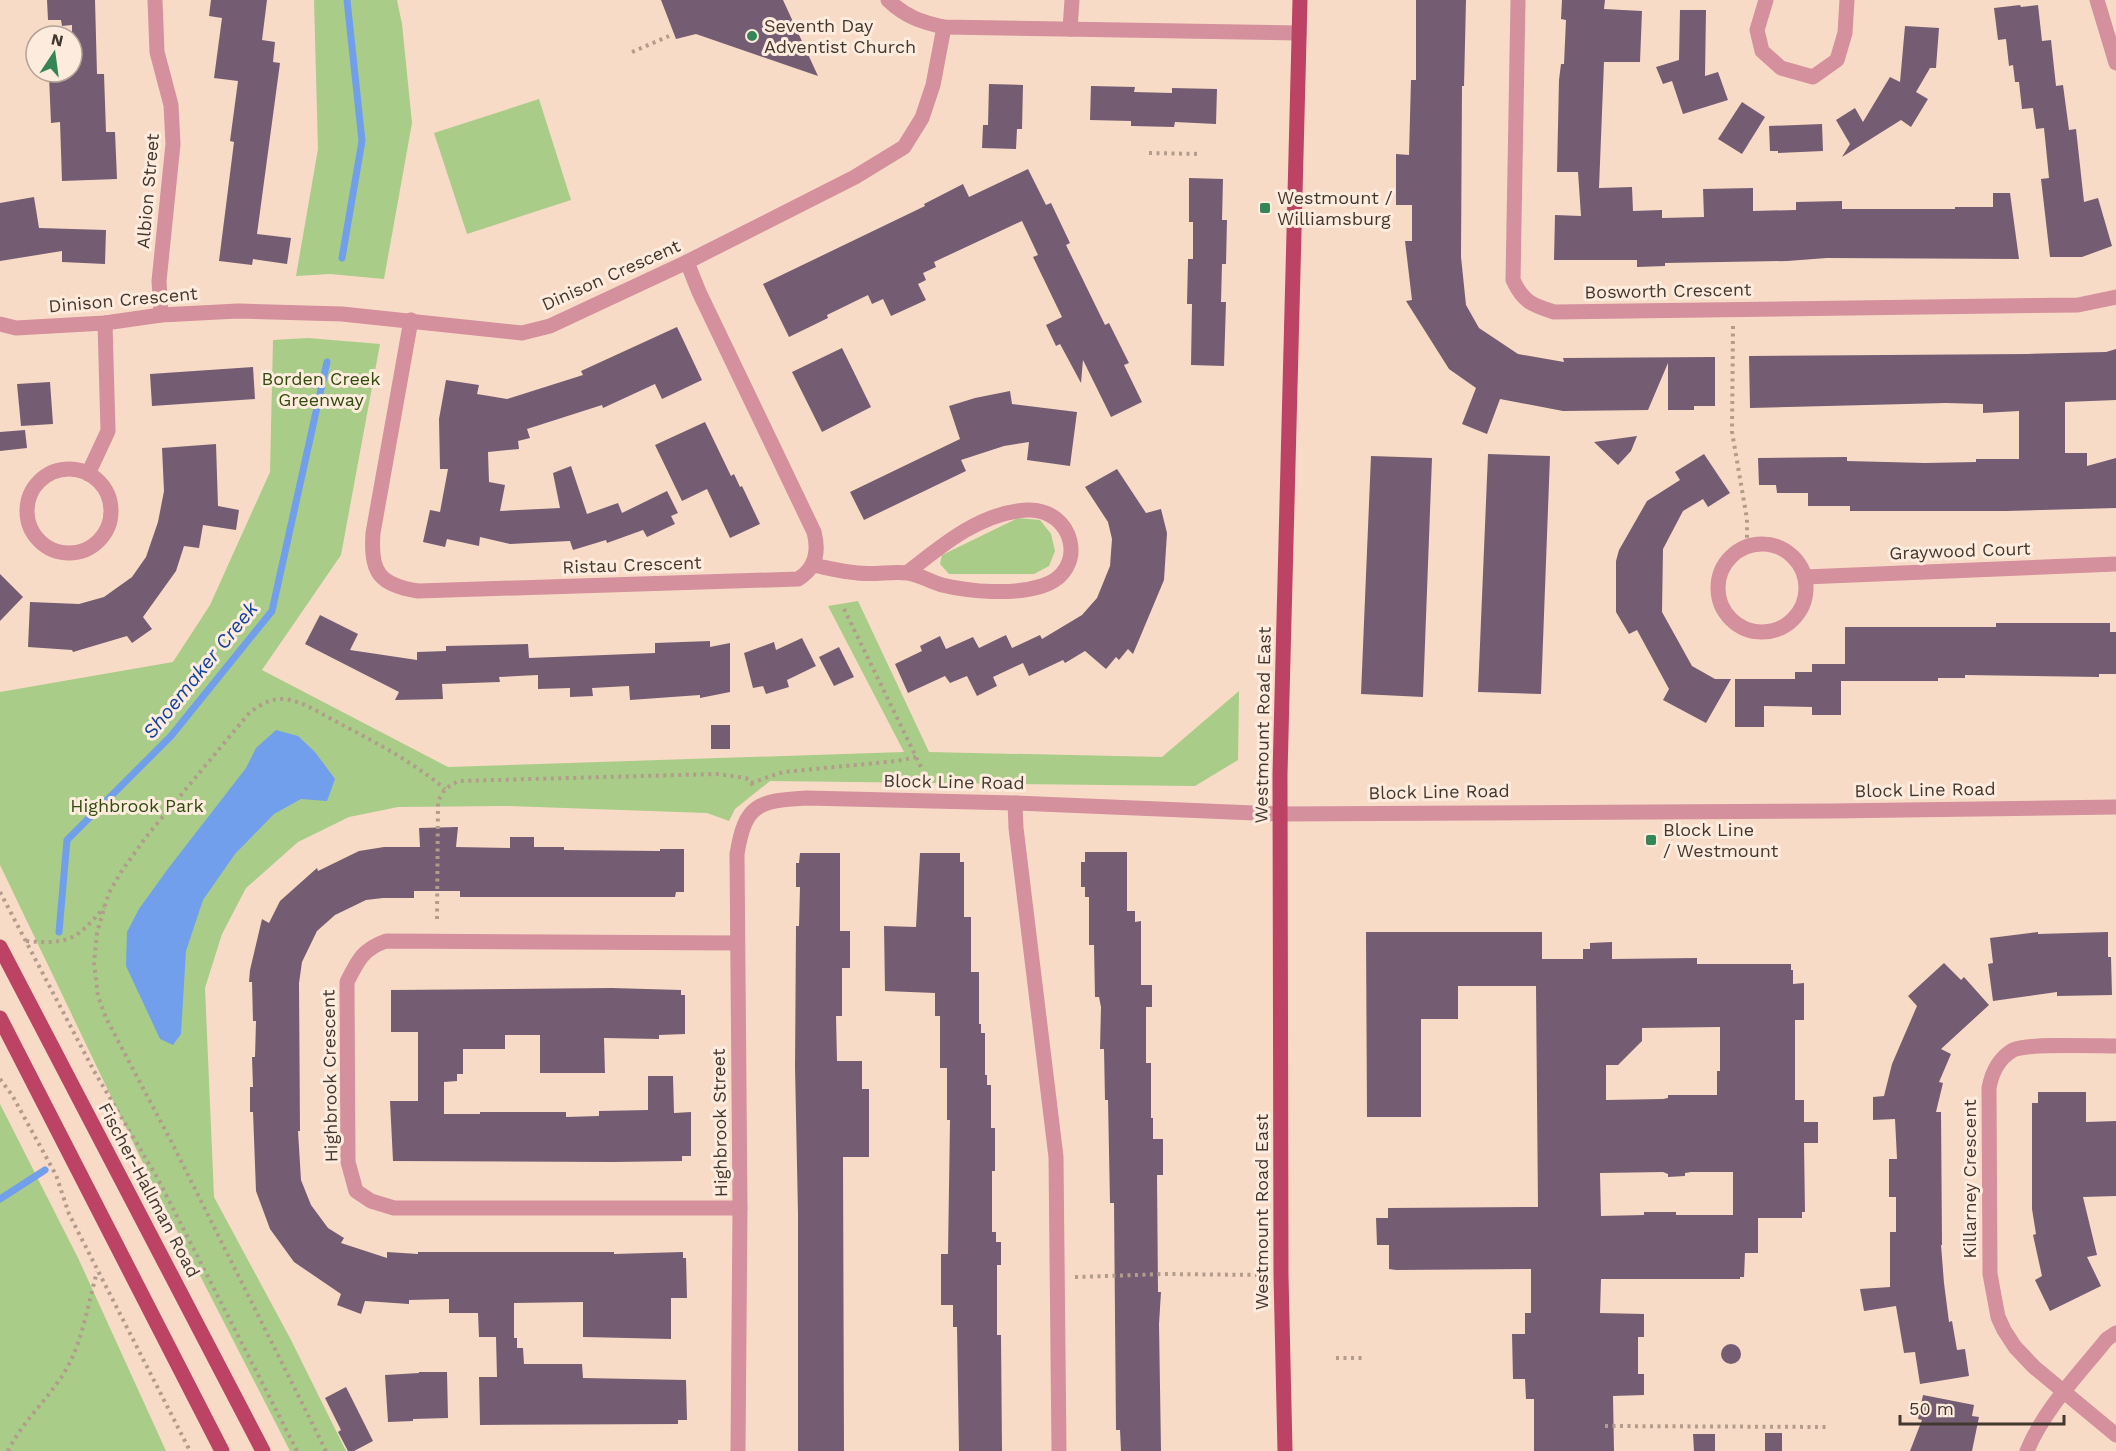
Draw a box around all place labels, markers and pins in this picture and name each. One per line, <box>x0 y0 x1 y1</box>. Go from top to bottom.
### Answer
place label: Seventh Day Adventist Church <box>764 15 916 57</box>
marker: Seventh Day Adventist Church <box>745 29 759 43</box>
place label: Westmount / Williamsburg <box>1277 187 1393 229</box>
marker: Westmount / Williamsburg <box>1258 201 1272 215</box>
place label: Block Line / Westmount <box>1663 819 1779 861</box>
marker: Block Line / Westmount <box>1644 833 1658 847</box>

